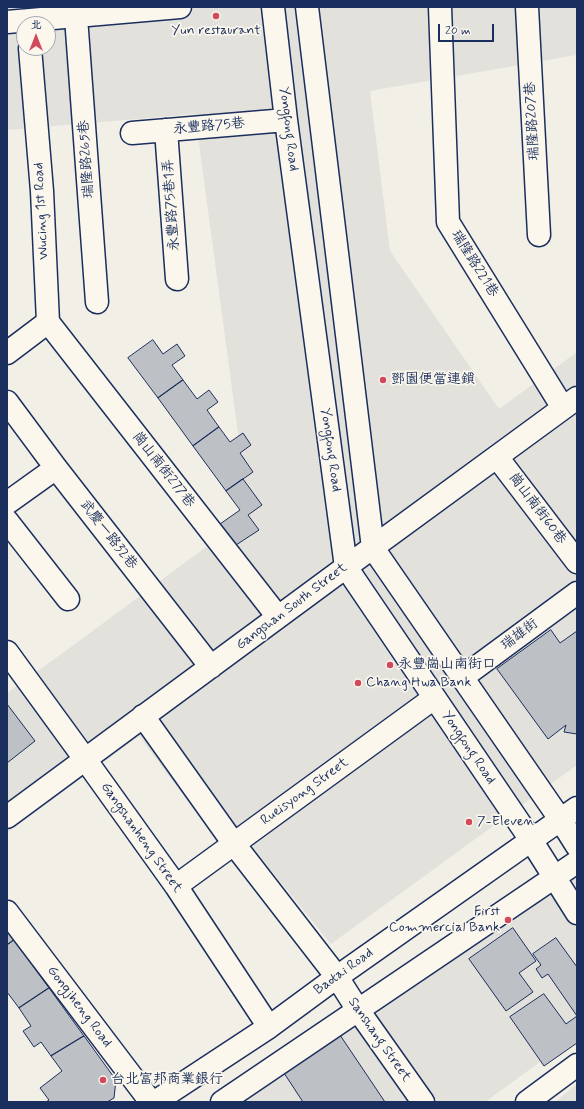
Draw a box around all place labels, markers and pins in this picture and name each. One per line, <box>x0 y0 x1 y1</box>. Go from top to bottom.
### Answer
marker: Yun restaurant <box>211 11 221 21</box>
place label: Yun restaurant <box>171 23 261 39</box>
place label: 鄧園便當連鎖 <box>391 372 475 388</box>
marker: 鄧園便當連鎖 <box>378 375 388 385</box>
place label: 永豐崗山南街口 <box>398 657 496 673</box>
marker: 永豐崗山南街口 <box>385 660 395 670</box>
place label: Chang Hwa Bank <box>366 675 471 691</box>
marker: Chang Hwa Bank <box>353 678 363 688</box>
place label: 7-Eleven <box>477 814 535 830</box>
marker: 7-Eleven <box>464 817 474 827</box>
place label: First Commercial Bank <box>389 904 500 936</box>
marker: First Commercial Bank <box>503 915 513 925</box>
place label: 台北富邦商業銀行 <box>111 1072 223 1088</box>
marker: 台北富邦商業銀行 <box>98 1075 108 1085</box>

